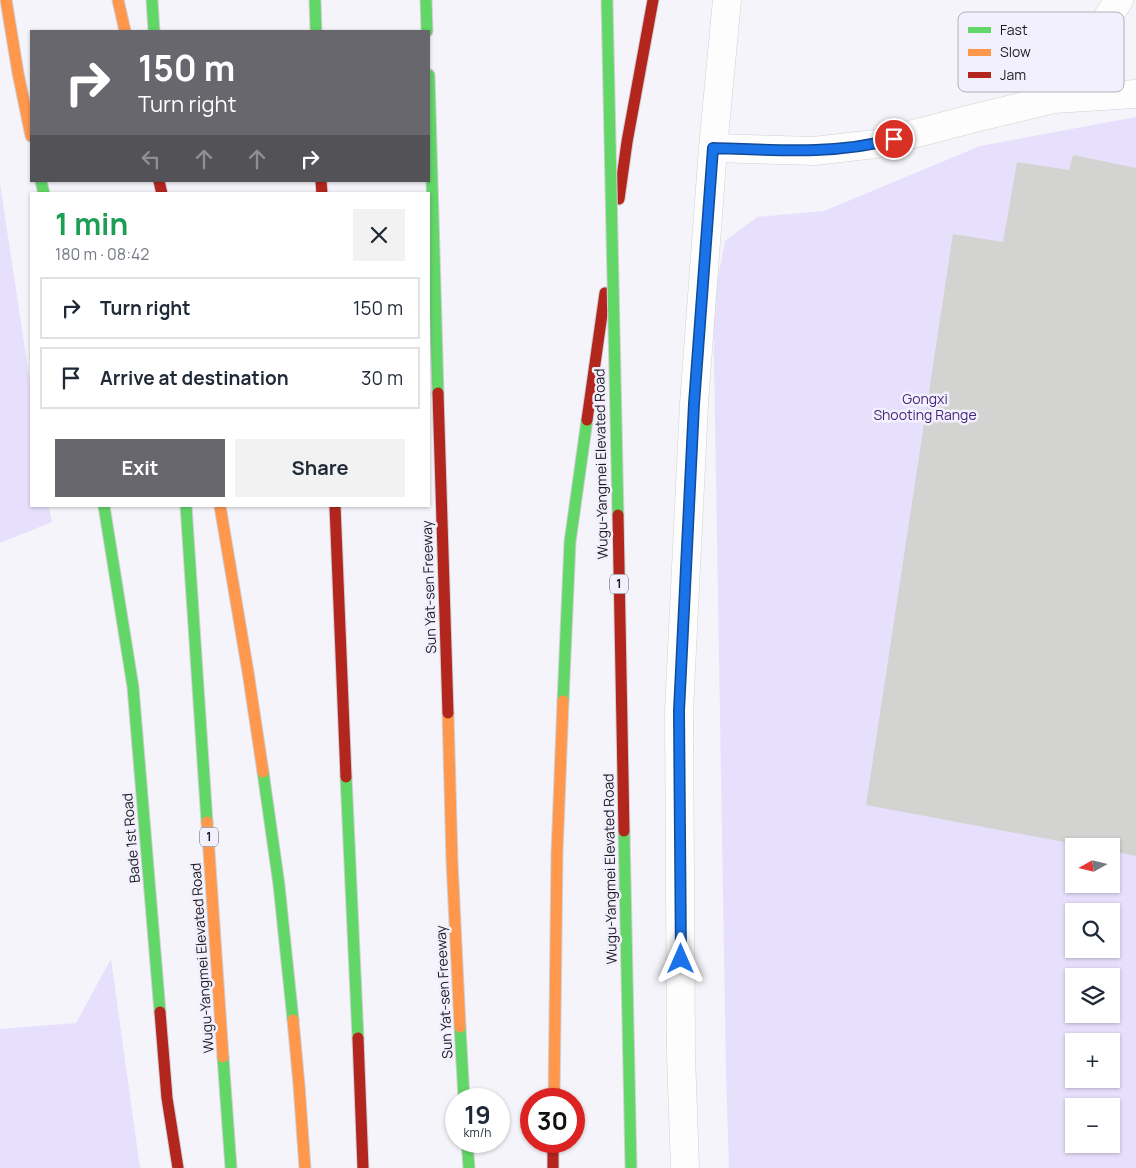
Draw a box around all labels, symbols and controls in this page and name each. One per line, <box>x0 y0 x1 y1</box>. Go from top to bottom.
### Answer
legend <box>958 12 1124 92</box>
text: Fast <box>1000 20 1028 39</box>
text: Slow <box>1000 42 1031 61</box>
text: 150 m <box>138 44 235 92</box>
icon: right <box>55 50 120 115</box>
text: Jam <box>1000 65 1026 84</box>
text: Turn right <box>138 89 236 119</box>
pin <box>873 118 915 160</box>
icon: arrive <box>880 125 908 153</box>
icon: left <box>137 145 165 173</box>
icon: ahead <box>190 145 218 173</box>
icon: ahead <box>243 145 271 173</box>
icon: right <box>296 145 324 173</box>
text: 1 min <box>55 203 128 244</box>
button: close <box>353 209 405 261</box>
text: 180 m · 08:42 <box>55 243 149 265</box>
icon: right <box>57 294 85 322</box>
text: Turn right <box>100 295 190 321</box>
text: 150 m <box>353 295 403 321</box>
icon: arrive <box>57 364 85 392</box>
text: Arrive at destination <box>100 365 289 391</box>
text: 30 m <box>361 365 403 391</box>
street label: Wugu-Yangmei Elevated Road <box>589 368 612 560</box>
park label: Gongxi Shooting Range <box>873 389 977 424</box>
button: Exit <box>55 439 225 497</box>
button: Share <box>235 439 405 497</box>
street label: Sun Yat-sen Freeway <box>417 519 440 654</box>
road number: 1 <box>610 574 628 594</box>
street label: Wugu-Yangmei Elevated Road <box>598 773 621 965</box>
street label: Bade 1st Road <box>117 792 144 884</box>
road number: 1 <box>200 828 218 846</box>
north arrow <box>1065 838 1120 892</box>
map controls <box>1065 838 1120 1153</box>
street label: Wugu-Yangmei Elevated Road <box>185 862 218 1054</box>
button: search <box>1065 903 1120 958</box>
street label: Sun Yat-sen Freeway <box>430 924 456 1059</box>
position arrow <box>654 932 706 984</box>
button: layers <box>1065 968 1120 1023</box>
button: + <box>1065 1033 1120 1088</box>
speed limit sign: 30 <box>520 1088 585 1153</box>
text: 19 <box>464 1097 491 1132</box>
button: − <box>1065 1098 1120 1153</box>
text: km/h <box>464 1124 491 1141</box>

